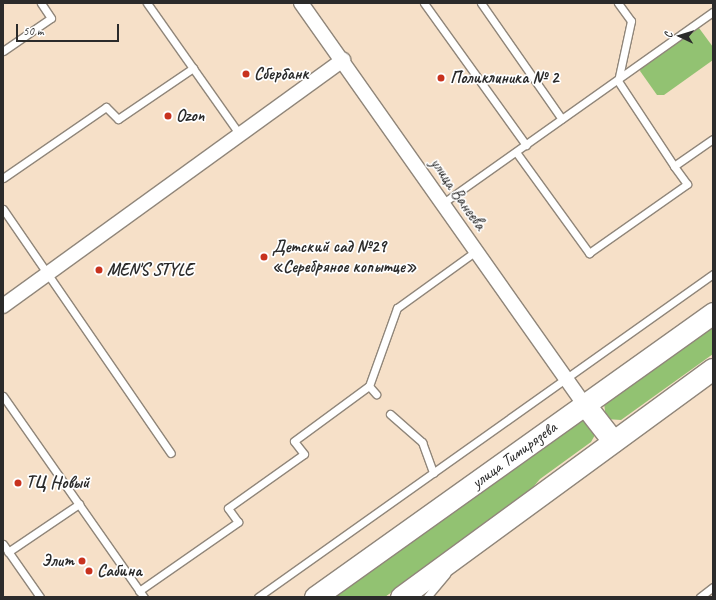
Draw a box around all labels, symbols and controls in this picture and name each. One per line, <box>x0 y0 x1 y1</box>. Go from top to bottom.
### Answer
scale bar <box>18 16 121 42</box>
north arrow <box>660 16 700 56</box>
text: 50 m <box>23 23 43 39</box>
text: С <box>661 32 675 38</box>
place label: Сбербанк <box>254 64 308 84</box>
place label: Поликлиника № 2 <box>450 68 558 88</box>
marker: Сбербанк <box>241 69 251 79</box>
marker: Поликлиника № 2 <box>435 72 447 84</box>
place label: Ozon <box>176 106 204 126</box>
marker: Ozon <box>163 111 173 121</box>
street label: улица Ванеева <box>426 154 490 234</box>
place label: Детский сад №29 «Серебряное копытце» <box>272 237 416 277</box>
marker: Детский сад №29 «Серебряное копытце» <box>259 252 269 262</box>
place label: MEN'S STYLE <box>107 260 194 280</box>
marker: MEN'S STYLE <box>94 265 104 275</box>
street label: улица Тимирязева <box>468 417 560 493</box>
place label: ТЦ Новый <box>26 473 88 493</box>
marker: ТЦ Новый <box>13 478 23 488</box>
place label: Элит <box>42 551 74 571</box>
marker: Элит <box>77 556 87 566</box>
place label: Сабина <box>97 561 142 581</box>
marker: Сабина <box>84 566 94 576</box>

